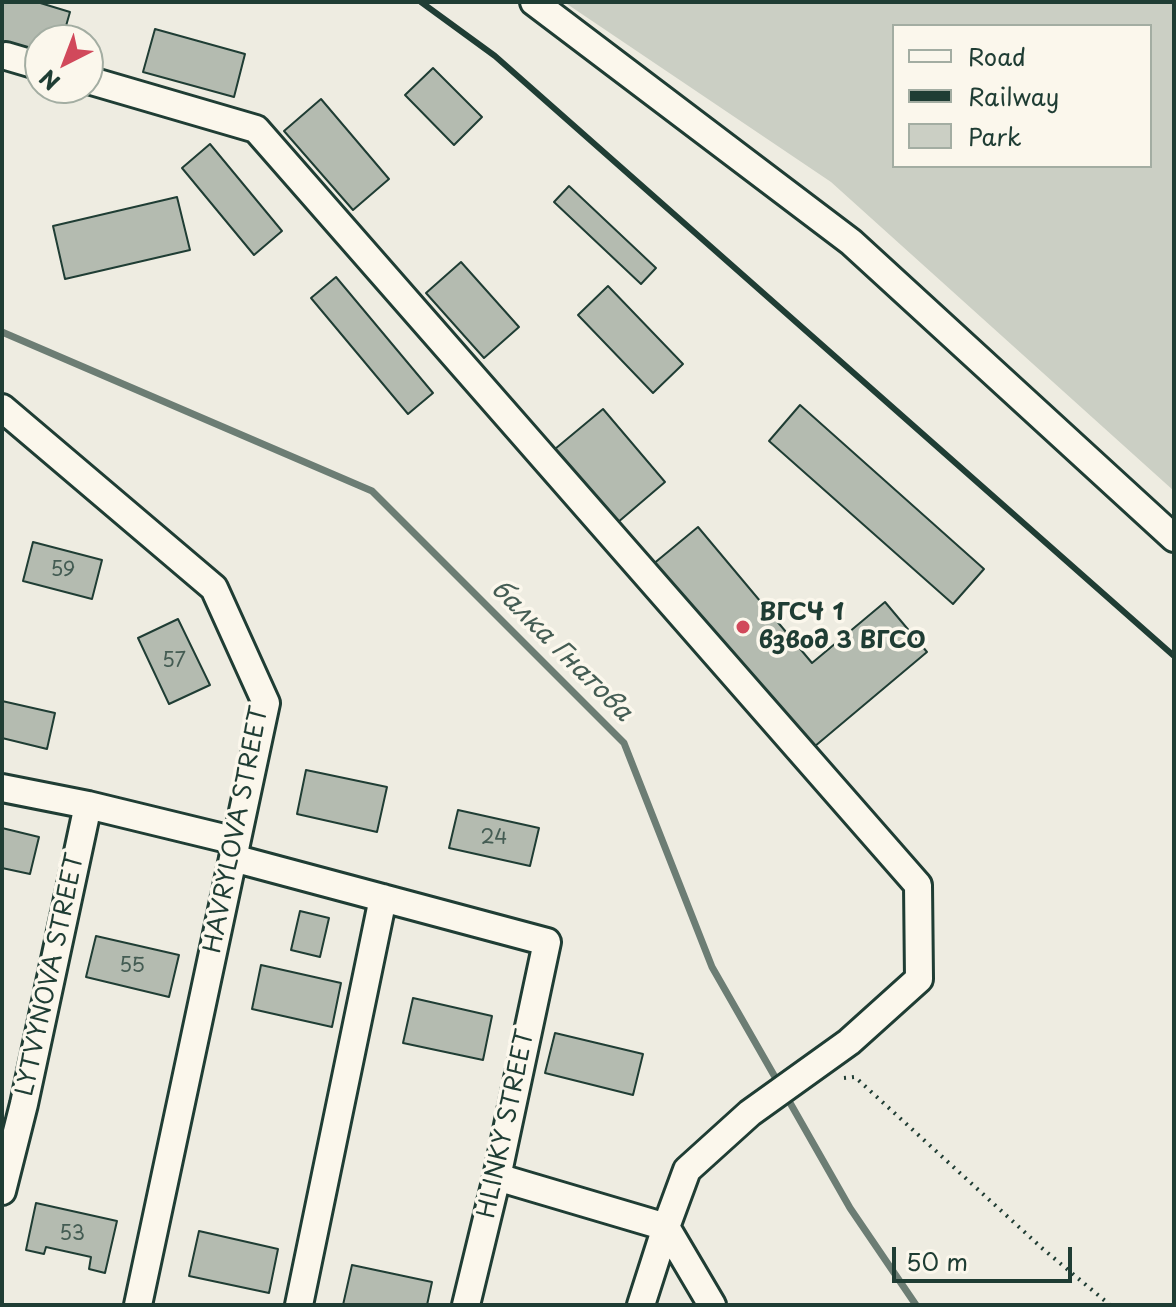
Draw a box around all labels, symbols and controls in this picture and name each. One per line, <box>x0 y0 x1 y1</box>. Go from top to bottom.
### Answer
north arrow <box>24 24 104 104</box>
legend <box>892 24 1152 168</box>
text: Road <box>968 38 1026 74</box>
text: N <box>31 63 66 99</box>
text: Railway <box>968 78 1059 114</box>
text: Park <box>968 118 1022 154</box>
house number: 59 <box>51 558 75 582</box>
water label: балка Гнатова <box>484 574 638 728</box>
place label: ВГСЧ 1 взвод 3 ВГСО <box>759 599 926 655</box>
marker: ВГСЧ 1 взвод 3 ВГСО <box>734 618 752 636</box>
house number: 57 <box>162 649 186 673</box>
street label: HAVRYLOVA STREET <box>199 704 275 956</box>
house number: 24 <box>481 826 507 850</box>
street label: LYTVYNOVA STREET <box>11 851 91 1099</box>
house number: 55 <box>119 954 145 978</box>
street label: HLINKY STREET <box>473 1027 541 1221</box>
house number: 53 <box>59 1222 85 1246</box>
scale bar <box>896 1231 1076 1281</box>
text: 50 m <box>906 1243 968 1279</box>

